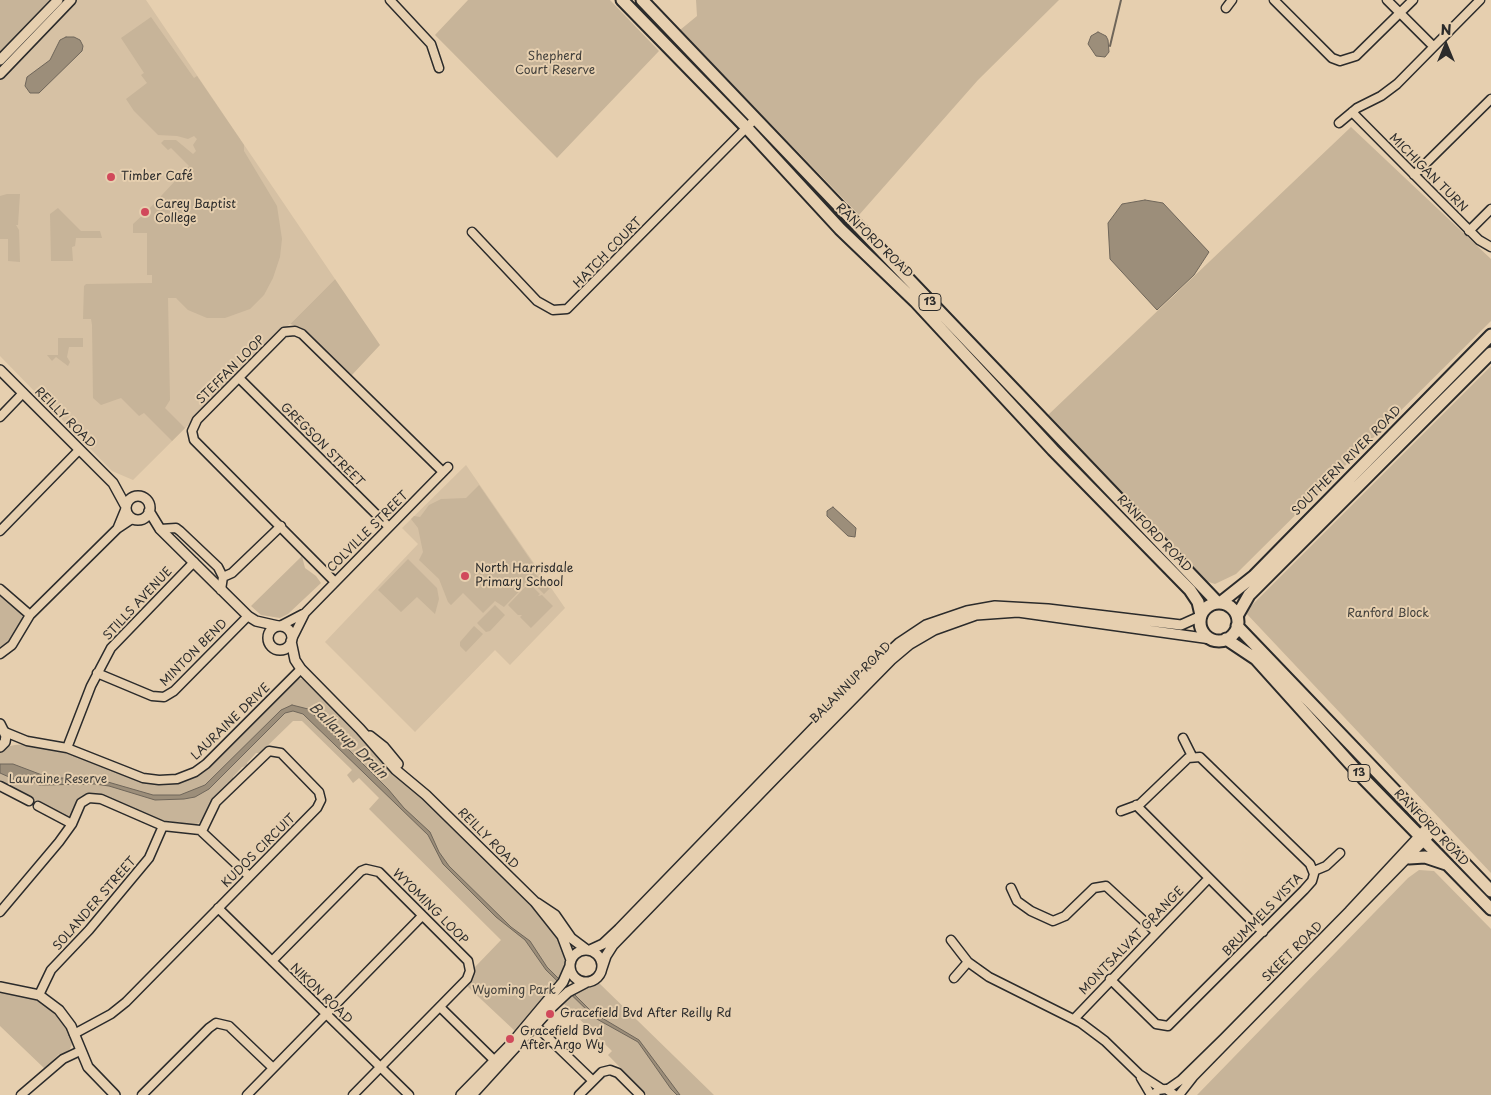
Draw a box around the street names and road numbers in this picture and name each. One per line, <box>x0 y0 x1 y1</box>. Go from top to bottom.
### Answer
street label: MICHIGAN TURN <box>1386 131 1470 215</box>
street label: RANFORD ROAD <box>833 201 915 281</box>
street label: HATCH COURT <box>571 215 645 291</box>
road number: 13 <box>919 294 941 310</box>
street label: STEFFAN LOOP <box>194 333 268 407</box>
street label: REILLY ROAD <box>32 385 98 451</box>
street label: GREGSON STREET <box>277 400 367 490</box>
street label: SOUTHERN RIVER ROAD <box>1289 403 1405 519</box>
street label: COLVILLE STREET <box>325 489 411 575</box>
street label: RANFORD ROAD <box>1114 493 1194 575</box>
street label: STILLS AVENUE <box>101 565 175 643</box>
street label: MINTON BEND <box>157 616 231 690</box>
street label: BALANNUP ROAD <box>807 639 895 727</box>
street label: LAURAINE DRIVE <box>189 681 273 763</box>
road number: 13 <box>1348 764 1370 781</box>
street label: RANFORD ROAD <box>1391 787 1471 869</box>
street label: REILLY ROAD <box>455 806 521 872</box>
street label: KUDOS CIRCUIT <box>219 811 299 891</box>
street label: SOLANDER STREET <box>51 854 139 954</box>
street label: WYOMING LOOP <box>389 866 471 948</box>
street label: BRUMMELS VISTA <box>1220 871 1306 959</box>
street label: MONTSALVAT GRANGE <box>1077 884 1187 998</box>
street label: SKEET ROAD <box>1260 919 1326 985</box>
street label: NIKON ROAD <box>287 961 355 1027</box>

